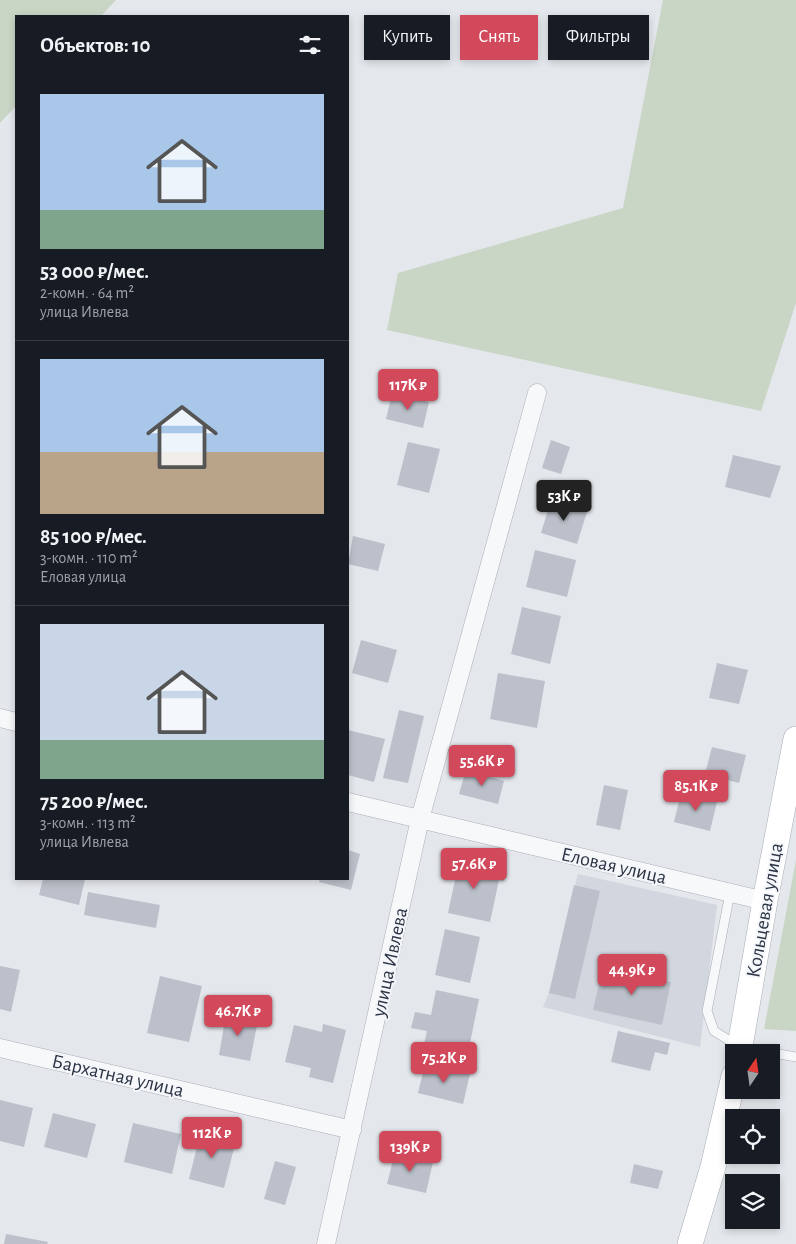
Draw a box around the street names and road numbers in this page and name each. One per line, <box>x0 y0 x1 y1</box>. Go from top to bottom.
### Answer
street label: Кольцевая улица <box>743 841 787 979</box>
street label: Еловая улица <box>559 844 669 888</box>
street label: улица Ивлева <box>368 906 411 1020</box>
street label: Бархатная улица <box>50 1051 186 1101</box>

